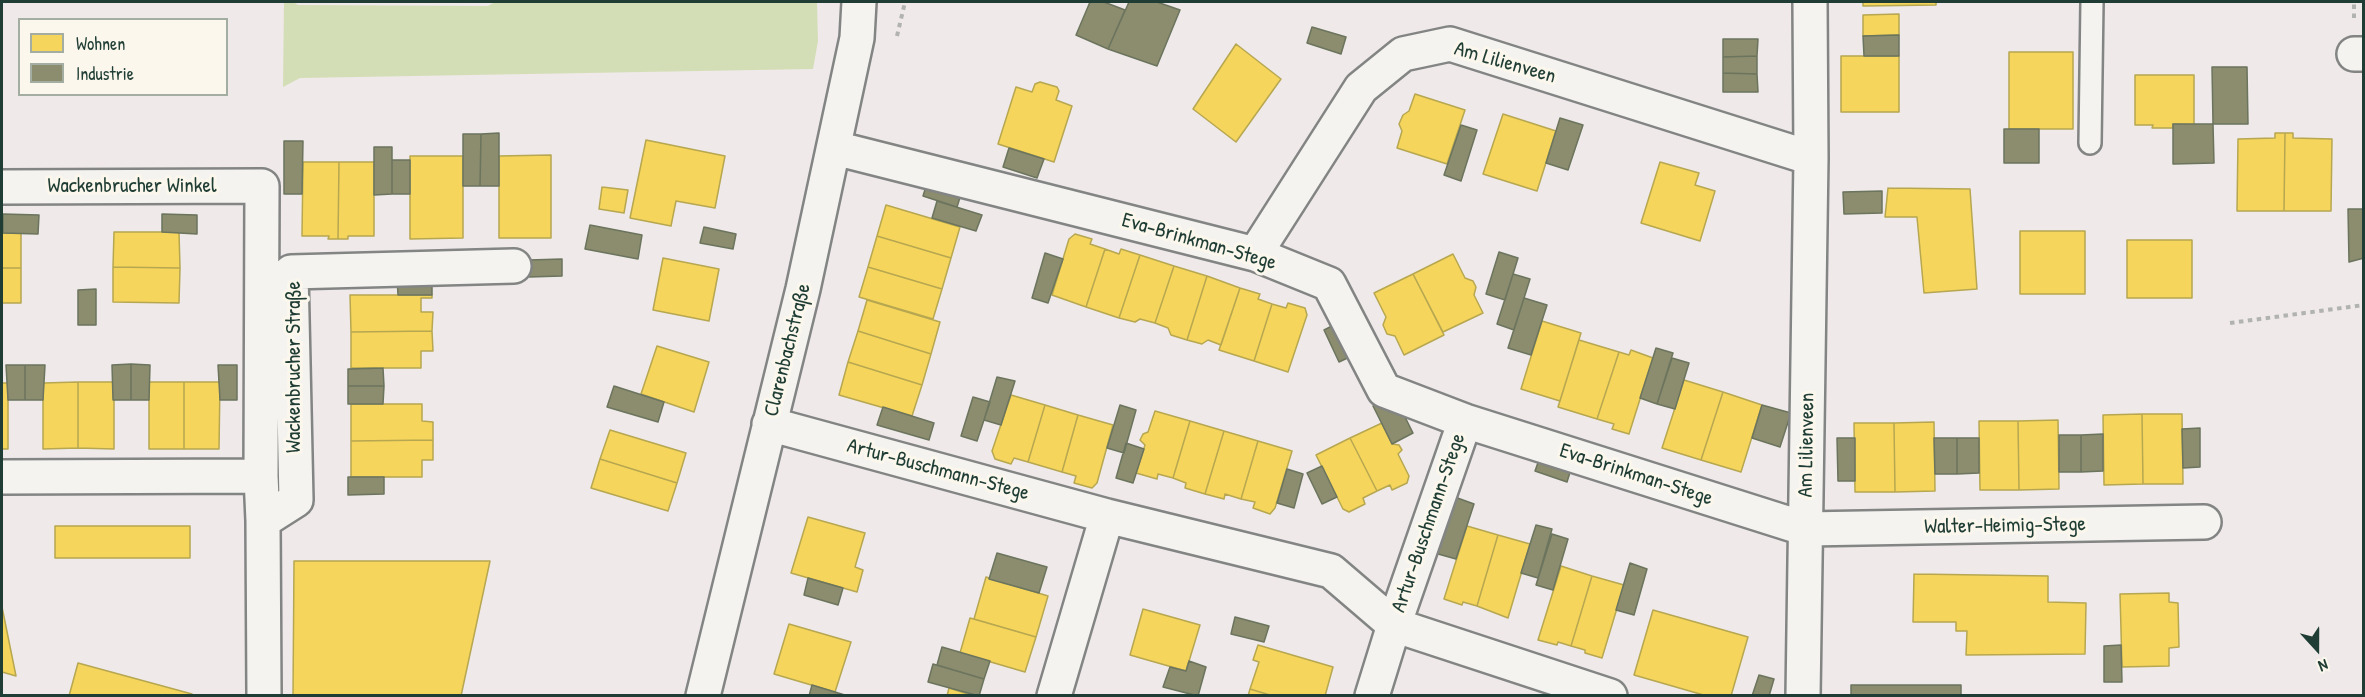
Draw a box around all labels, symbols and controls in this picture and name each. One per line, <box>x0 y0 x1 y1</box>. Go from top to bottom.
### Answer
legend <box>18 18 228 96</box>
text: Wohnen <box>76 31 125 56</box>
street label: Am Lilienveen <box>1451 36 1559 90</box>
text: Industrie <box>76 61 134 86</box>
street label: Wackenbrucher Winkel <box>47 173 217 199</box>
street label: Eva-Brinkman-Stege <box>1119 208 1279 276</box>
street label: Wackenbrucher Straße <box>281 281 307 453</box>
street label: Clarenbachstraße <box>759 281 817 419</box>
street label: Am Lilienveen <box>1793 392 1821 498</box>
street label: Artur-Buschmann-Stege <box>1387 430 1471 616</box>
street label: Artur-Buschmann-Stege <box>844 434 1032 506</box>
street label: Eva-Brinkman-Stege <box>1556 438 1716 512</box>
street label: Walter-Heimig-Stege <box>1924 512 2086 540</box>
north arrow <box>2287 619 2347 679</box>
text: N <box>2316 654 2331 678</box>

